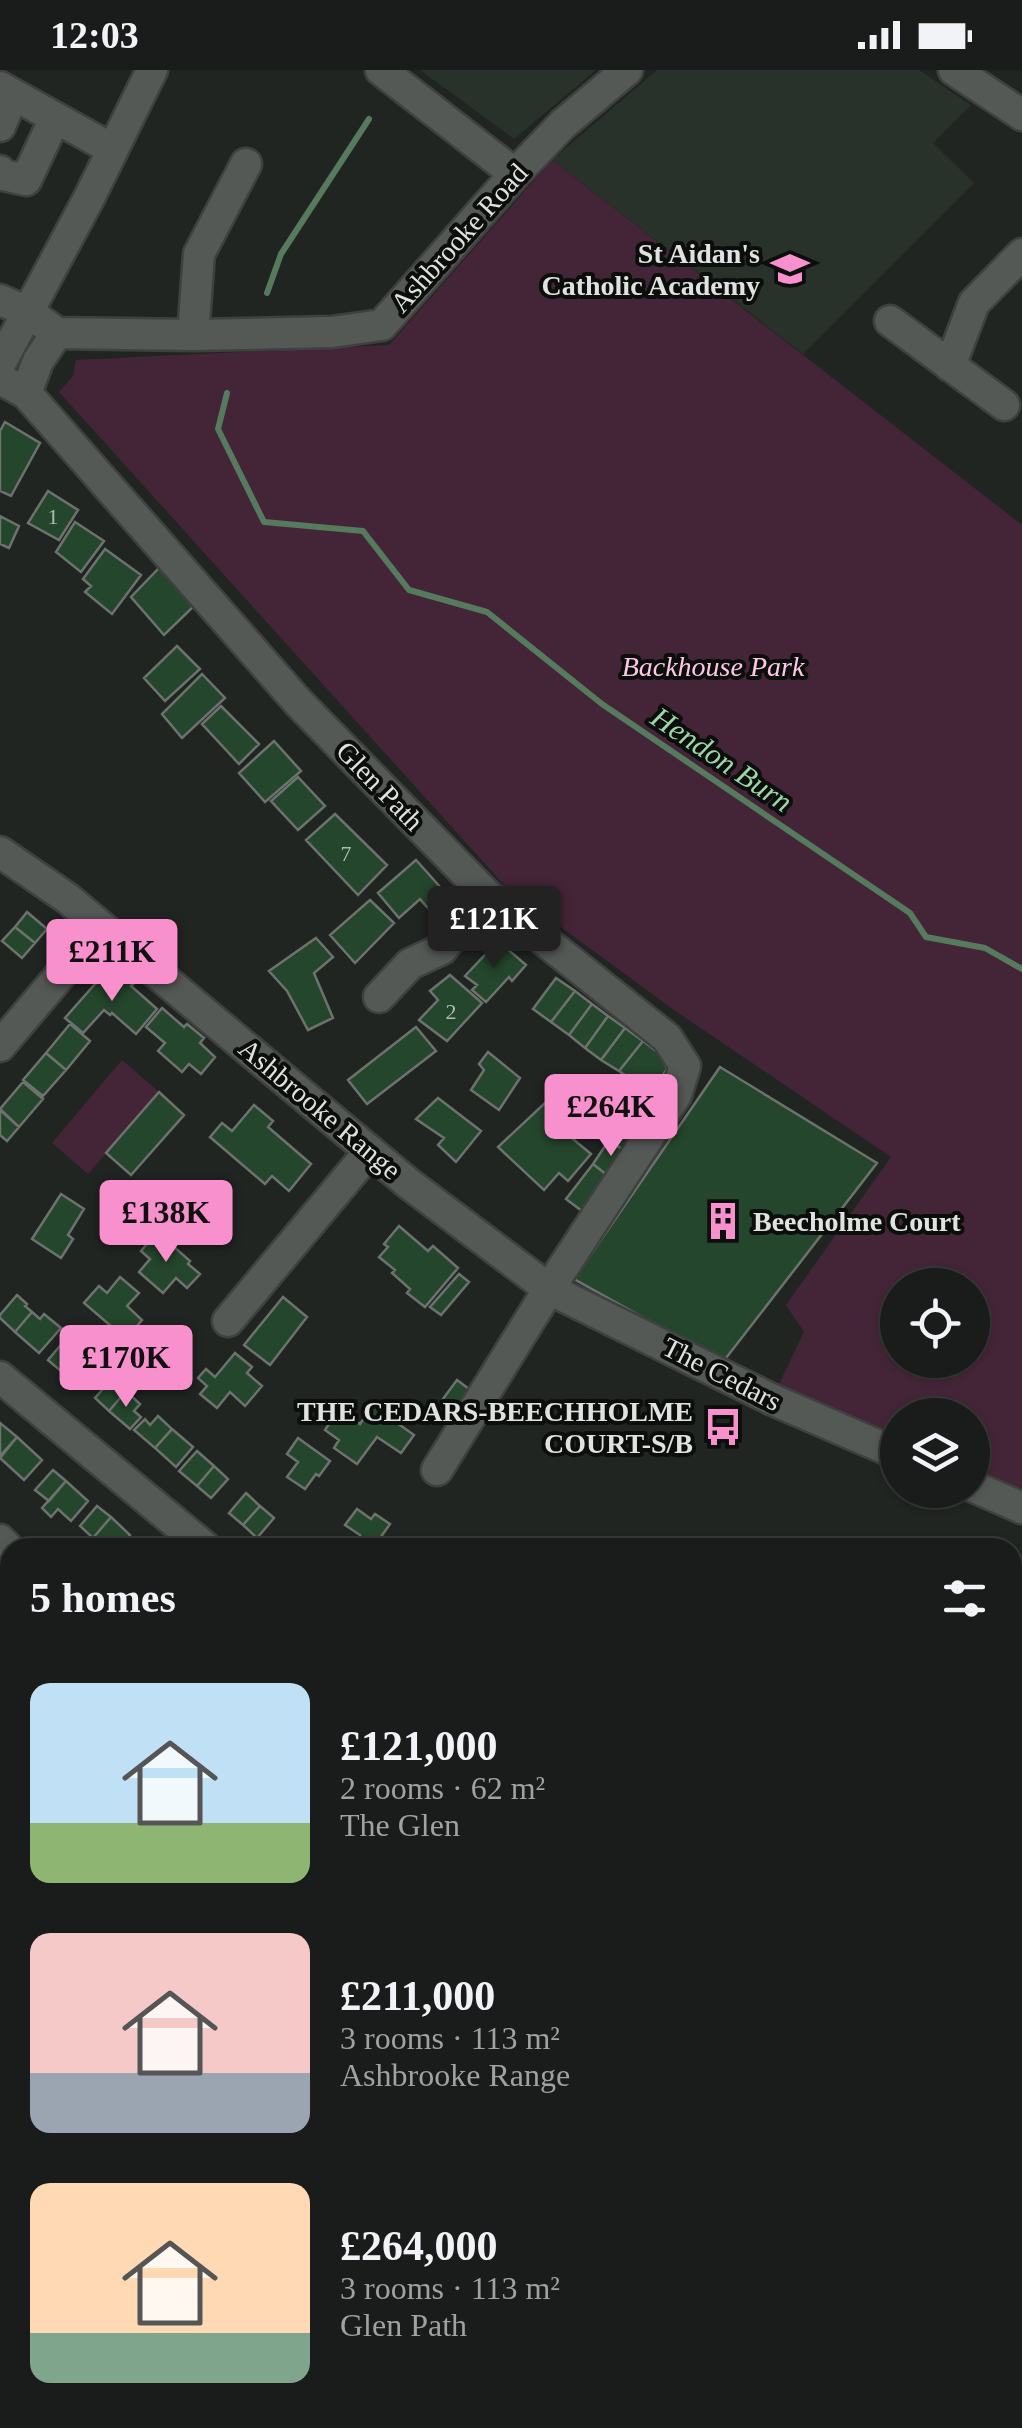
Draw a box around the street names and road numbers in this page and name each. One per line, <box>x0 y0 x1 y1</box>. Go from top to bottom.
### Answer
street label: Ashbrooke Road <box>384 157 534 319</box>
street label: Glen Path <box>330 735 430 837</box>
street label: Ashbrooke Range <box>233 1032 407 1186</box>
street label: The Cedars <box>658 1331 786 1417</box>

